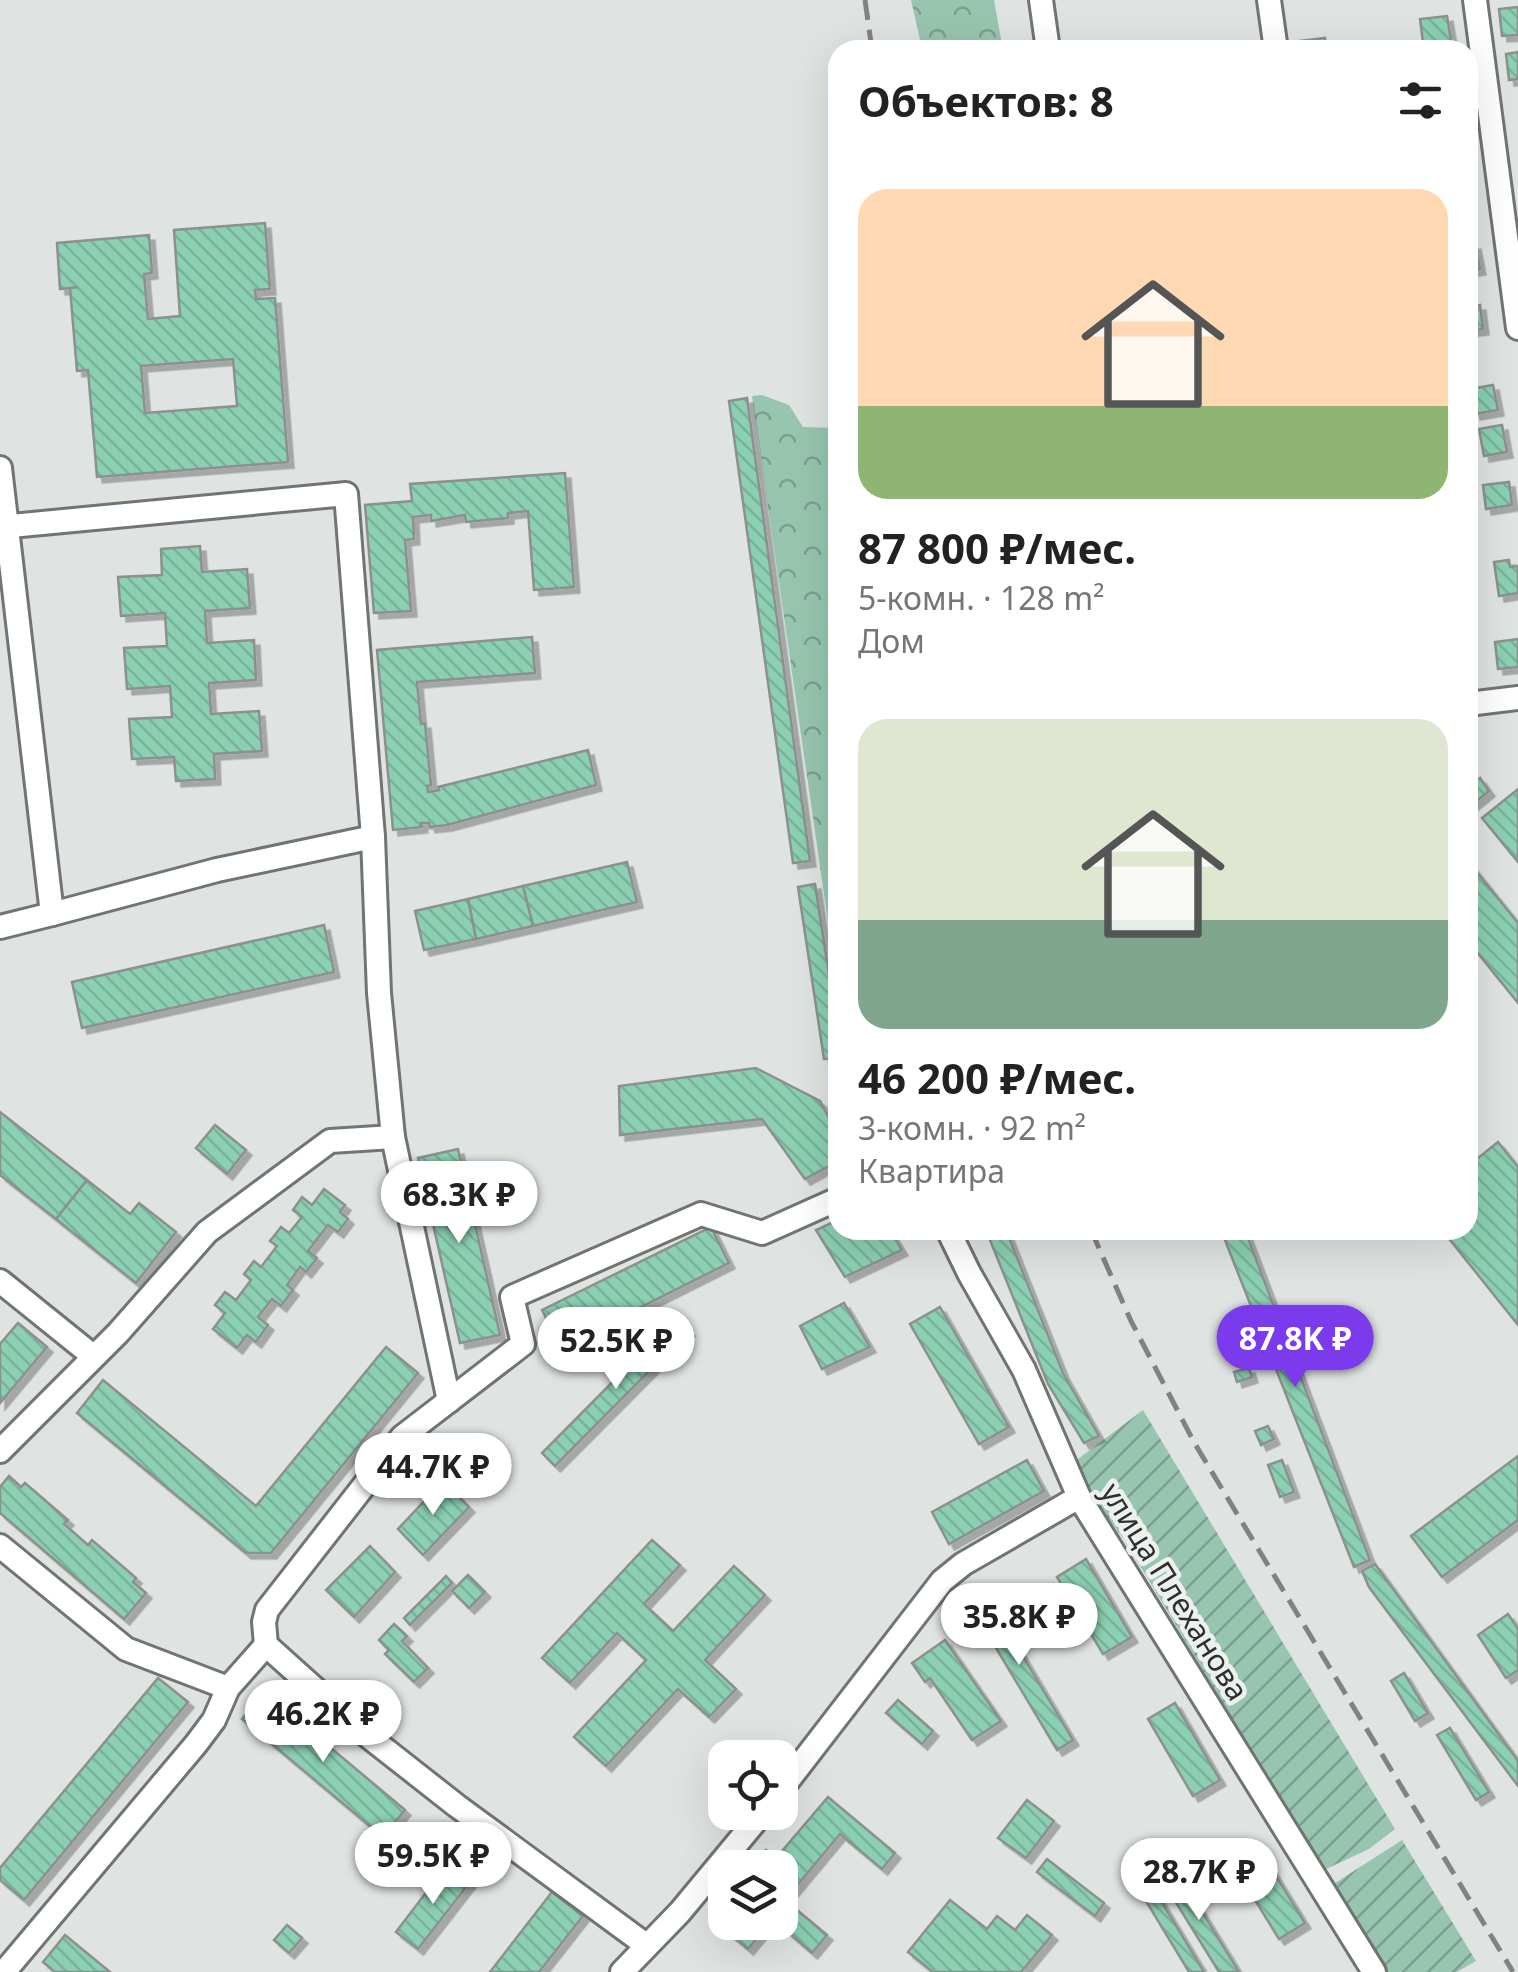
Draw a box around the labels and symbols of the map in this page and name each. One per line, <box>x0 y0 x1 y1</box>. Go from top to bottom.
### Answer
pin: 68.3K ₽ <box>367 1161 551 1246</box>
pin: 87.8K ₽ <box>1203 1305 1387 1390</box>
pin: 52.5K ₽ <box>524 1307 708 1392</box>
pin: 44.7K ₽ <box>341 1433 525 1518</box>
street label: улица Плеханова <box>1092 1474 1259 1708</box>
pin: 35.8K ₽ <box>927 1583 1111 1668</box>
pin: 46.2K ₽ <box>231 1680 415 1765</box>
pin: 59.5K ₽ <box>341 1822 525 1907</box>
pin: 28.7K ₽ <box>1107 1838 1291 1923</box>

